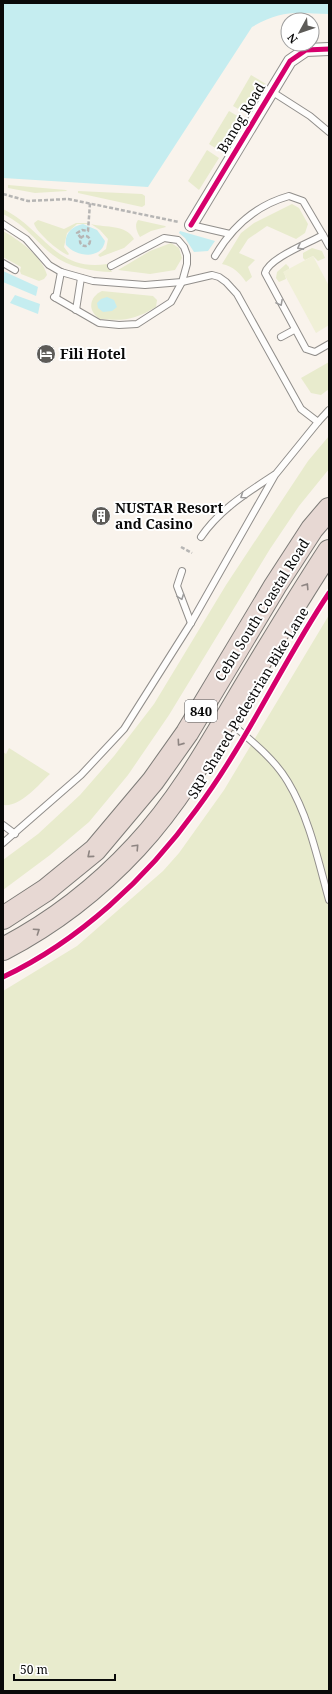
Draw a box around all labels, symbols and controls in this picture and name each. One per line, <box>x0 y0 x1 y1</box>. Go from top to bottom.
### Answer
north arrow <box>280 12 320 52</box>
text: N <box>283 30 300 47</box>
street label: Banog Road <box>212 79 269 157</box>
one-way arrow <box>297 243 304 250</box>
one-way arrow <box>275 299 283 307</box>
hotel icon: Fili Hotel <box>35 343 57 365</box>
place label: Fili Hotel <box>60 344 126 363</box>
one-way arrow <box>240 491 247 498</box>
place label: NUSTAR Resort and Casino <box>115 498 223 533</box>
building icon: NUSTAR Resort and Casino <box>90 505 112 527</box>
street label: Cebu South Coastal Road <box>210 535 313 685</box>
one-way arrow <box>301 583 309 590</box>
one-way arrow <box>177 593 185 600</box>
street label: SRP Shared Pedestrian Bike Lane <box>183 603 312 802</box>
road number: 840 <box>185 700 217 722</box>
one-way arrow <box>178 738 185 745</box>
one-way arrow <box>131 844 138 851</box>
one-way arrow <box>88 850 95 857</box>
one-way arrow <box>33 928 40 935</box>
scale bar <box>14 1656 115 1682</box>
text: 50 m <box>20 1661 48 1678</box>

